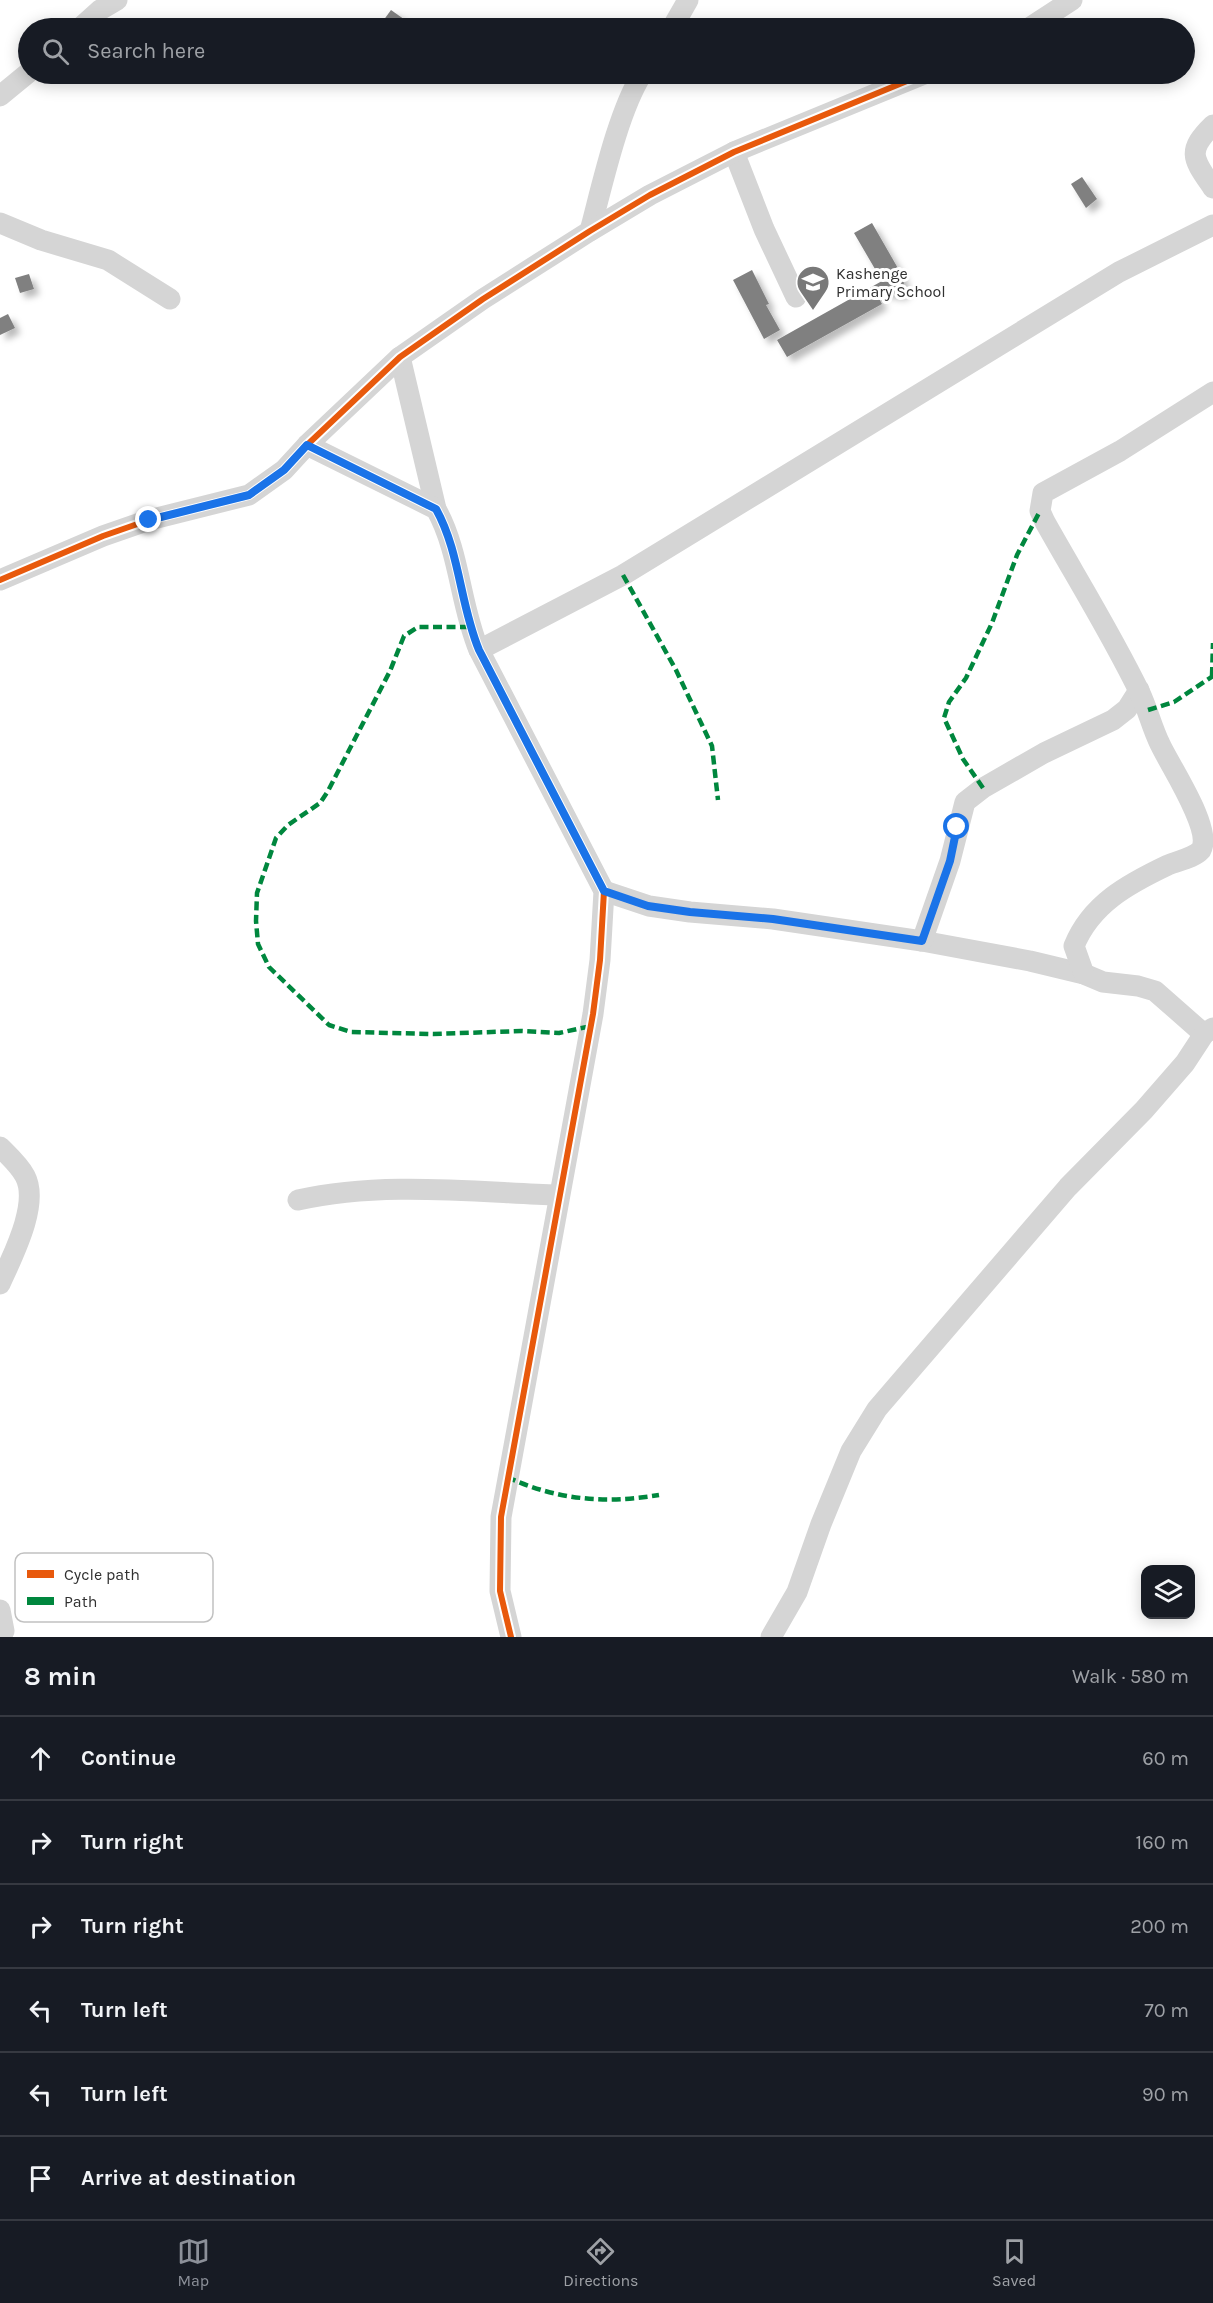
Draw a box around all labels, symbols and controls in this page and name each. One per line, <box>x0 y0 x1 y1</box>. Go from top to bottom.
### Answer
search box <box>18 18 1195 84</box>
icon: search <box>39 35 72 68</box>
text: Search here <box>87 38 205 64</box>
school or university icon: Kashenge Primary School <box>795 264 831 311</box>
place label: Kashenge Primary School <box>836 264 946 301</box>
route end <box>135 506 161 532</box>
route start <box>943 813 969 839</box>
legend <box>15 1553 213 1622</box>
text: Cycle path <box>64 1565 140 1584</box>
map controls <box>1141 1565 1195 1619</box>
button: layers <box>1141 1565 1195 1619</box>
text: Path <box>64 1592 97 1611</box>
text: 8 min <box>24 1661 97 1692</box>
text: Walk · 580 m <box>1072 1665 1189 1688</box>
icon: ahead <box>24 1742 57 1775</box>
text: Continue <box>81 1745 176 1771</box>
text: 60 m <box>1142 1747 1189 1770</box>
icon: right <box>24 1826 57 1859</box>
text: Turn right <box>81 1829 184 1855</box>
text: 160 m <box>1136 1831 1189 1854</box>
icon: right <box>24 1910 57 1943</box>
text: Turn right <box>81 1913 184 1939</box>
text: 200 m <box>1130 1915 1189 1938</box>
icon: left <box>24 1994 57 2027</box>
text: Turn left <box>81 1997 168 2023</box>
text: 70 m <box>1144 1999 1189 2022</box>
icon: left <box>24 2078 57 2111</box>
text: Turn left <box>81 2081 168 2107</box>
text: 90 m <box>1142 2083 1189 2106</box>
icon: arrive <box>24 2162 57 2195</box>
text: Arrive at destination <box>81 2165 296 2191</box>
tab: Map <box>177 2235 210 2290</box>
tab: Directions <box>563 2235 638 2290</box>
tab: Saved <box>992 2235 1036 2290</box>

